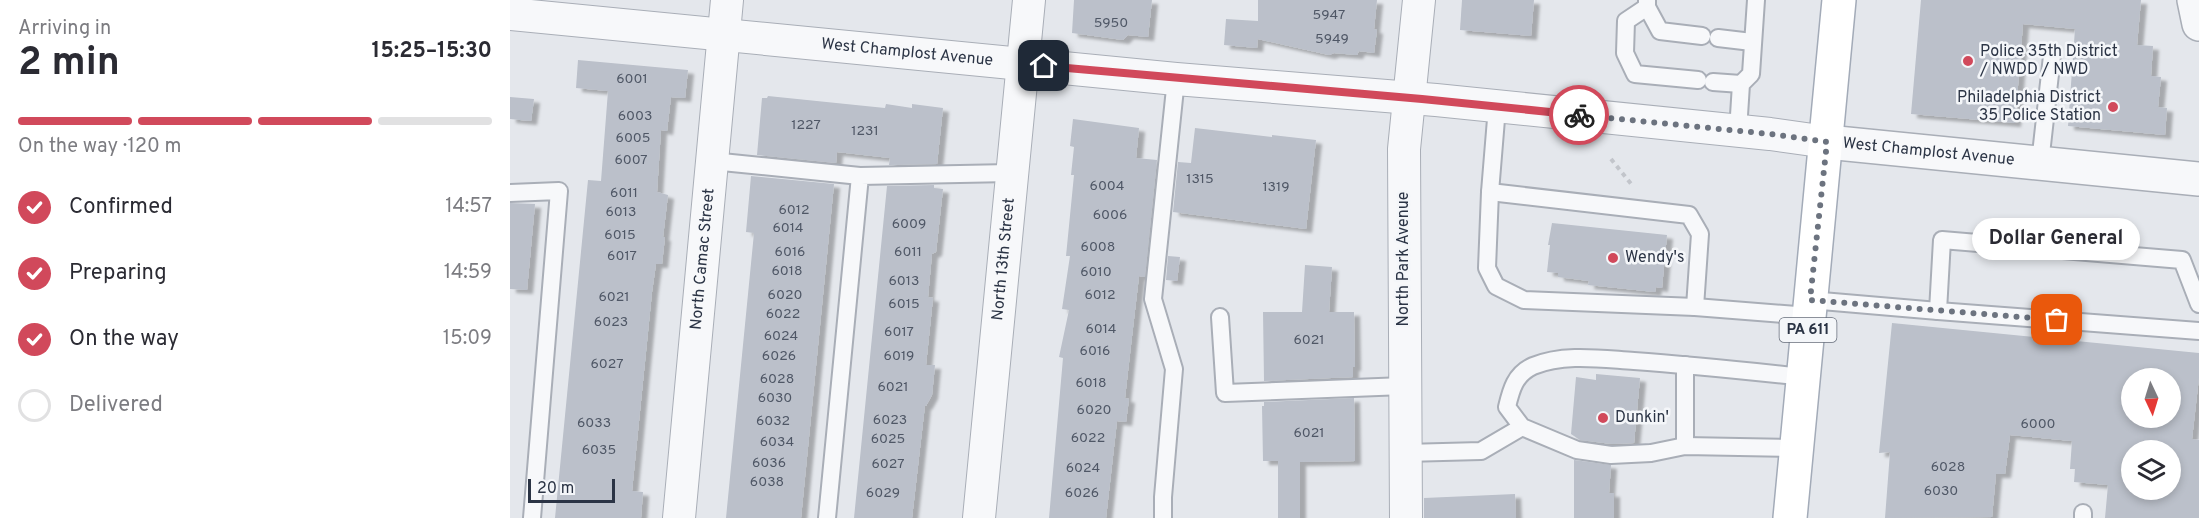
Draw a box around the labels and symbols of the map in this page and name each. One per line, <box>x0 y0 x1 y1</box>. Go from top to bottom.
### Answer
house number: 5947 <box>1313 7 1345 24</box>
house number: 5950 <box>1094 15 1128 32</box>
house number: 5949 <box>1315 31 1349 48</box>
street label: West Champlost Avenue <box>820 34 994 71</box>
pin <box>1018 40 1069 91</box>
place label: Police 35th District / NWDD / NWD <box>1979 42 2118 80</box>
marker: Police 35th District / NWDD / NWD <box>1961 54 1975 68</box>
house number: 6001 <box>616 71 648 88</box>
courier <box>1549 85 1609 145</box>
place label: Philadelphia District 35 Police Station <box>1957 88 2101 126</box>
marker: Philadelphia District 35 Police Station <box>2106 100 2120 114</box>
house number: 6003 <box>618 108 652 125</box>
house number: 1227 <box>791 117 821 134</box>
house number: 1231 <box>851 123 879 140</box>
house number: 6005 <box>616 130 650 147</box>
street label: West Champlost Avenue <box>1842 134 2015 171</box>
house number: 6007 <box>614 152 648 169</box>
house number: 1315 <box>1186 171 1214 188</box>
house number: 6004 <box>1090 178 1124 195</box>
house number: 1319 <box>1262 179 1290 196</box>
house number: 6011 <box>610 185 638 202</box>
street label: North Camac Street <box>686 187 720 331</box>
street label: North Park Avenue <box>1394 192 1414 326</box>
street label: North 13th Street <box>988 197 1020 321</box>
house number: 6012 <box>778 202 810 219</box>
house number: 6013 <box>606 204 637 221</box>
house number: 6006 <box>1093 207 1127 224</box>
house number: 6009 <box>892 216 926 233</box>
callout: Dollar General <box>1973 218 2141 260</box>
house number: 6014 <box>773 220 803 237</box>
house number: 6015 <box>604 227 636 244</box>
house number: 6008 <box>1081 239 1115 256</box>
house number: 6016 <box>775 244 805 261</box>
house number: 6011 <box>894 244 922 261</box>
house number: 6017 <box>607 248 637 265</box>
place label: Wendy's <box>1625 248 1685 268</box>
marker: Wendy's <box>1606 251 1620 265</box>
house number: 6018 <box>771 263 803 280</box>
house number: 6010 <box>1080 264 1112 281</box>
house number: 6013 <box>889 273 920 290</box>
house number: 6020 <box>768 287 802 304</box>
house number: 6012 <box>1084 287 1116 304</box>
house number: 6021 <box>598 289 630 306</box>
pin <box>2031 294 2082 345</box>
house number: 6015 <box>888 296 920 313</box>
house number: 6022 <box>766 306 800 323</box>
house number: 6023 <box>594 314 628 331</box>
road number: PA 611 <box>1780 318 1836 342</box>
house number: 6014 <box>1086 321 1116 338</box>
house number: 6017 <box>884 324 914 341</box>
house number: 6024 <box>764 328 798 345</box>
house number: 6021 <box>1293 332 1325 349</box>
house number: 6016 <box>1080 343 1110 360</box>
house number: 6026 <box>762 348 796 365</box>
house number: 6019 <box>884 348 914 365</box>
house number: 6027 <box>590 356 624 373</box>
north arrow <box>2121 368 2181 428</box>
house number: 6028 <box>760 371 794 388</box>
house number: 6018 <box>1075 375 1107 392</box>
house number: 6021 <box>877 379 909 396</box>
house number: 6030 <box>758 390 792 407</box>
house number: 6020 <box>1077 402 1111 419</box>
place label: Dunkin' <box>1615 408 1669 428</box>
marker: Dunkin' <box>1596 411 1610 425</box>
house number: 6023 <box>873 412 907 429</box>
house number: 6032 <box>756 413 790 430</box>
house number: 6033 <box>577 415 611 432</box>
house number: 6000 <box>2020 416 2056 433</box>
house number: 6021 <box>1293 425 1325 442</box>
house number: 6022 <box>1071 430 1105 447</box>
house number: 6025 <box>871 431 905 448</box>
house number: 6034 <box>760 434 794 451</box>
house number: 6035 <box>582 442 616 459</box>
house number: 6036 <box>752 455 786 472</box>
house number: 6027 <box>871 456 905 473</box>
house number: 6028 <box>1931 459 1965 476</box>
house number: 6024 <box>1066 460 1100 477</box>
house number: 6038 <box>750 474 784 491</box>
scale bar <box>528 476 615 504</box>
house number: 6030 <box>1924 483 1958 500</box>
house number: 6029 <box>866 485 900 502</box>
house number: 6026 <box>1065 485 1099 502</box>

